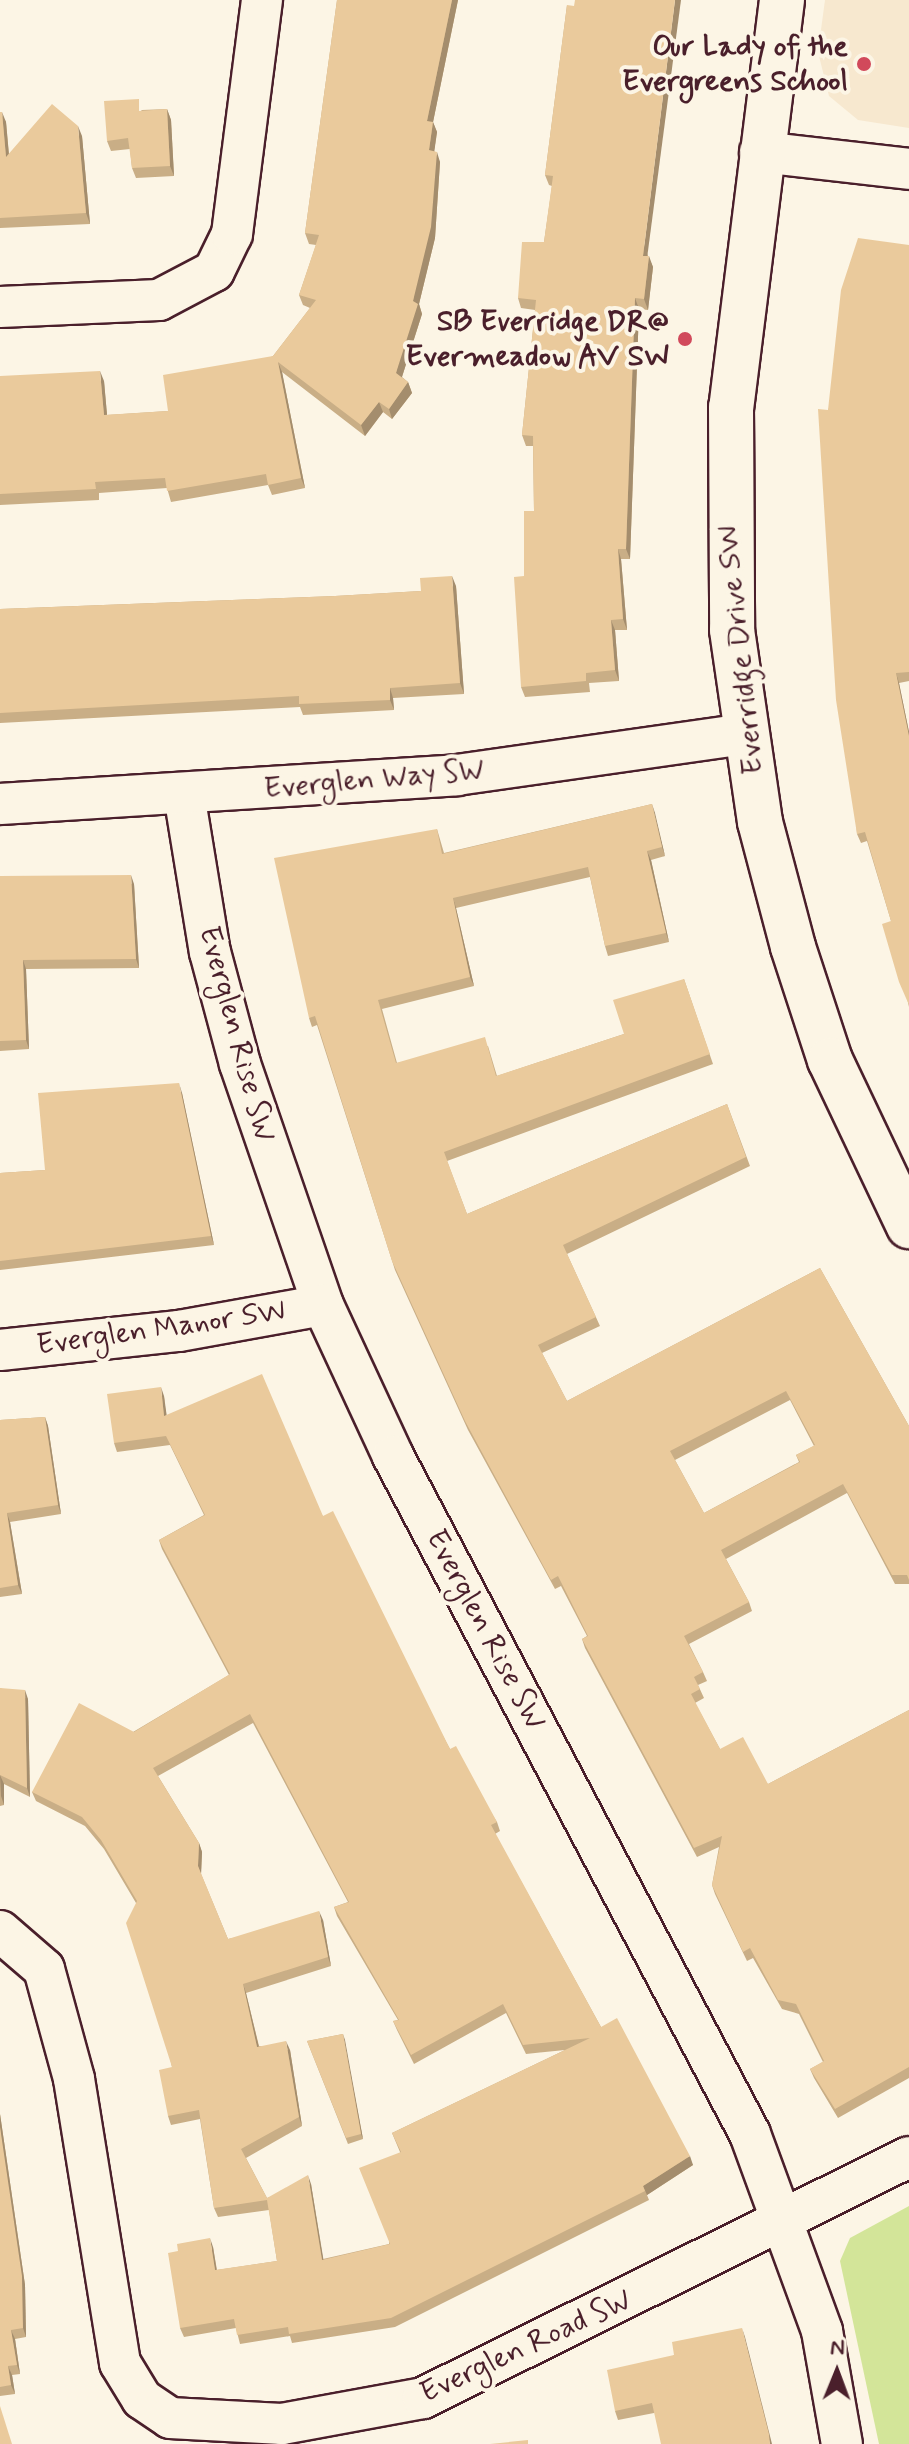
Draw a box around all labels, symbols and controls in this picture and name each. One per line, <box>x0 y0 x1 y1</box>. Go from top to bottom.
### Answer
place label: Our Lady of the Evergreens School <box>622 29 848 100</box>
marker: Our Lady of the Evergreens School <box>855 55 873 73</box>
place label: SB Everridge DR@ Evermeadow AV SW <box>407 304 669 374</box>
marker: SB Everridge DR@ Evermeadow AV SW <box>676 330 694 348</box>
street label: Everridge Drive SW <box>710 527 772 773</box>
street label: Everglen Way SW <box>260 752 488 808</box>
street label: Everglen Rise SW <box>190 923 282 1145</box>
street label: Everglen Manor SW <box>34 1294 288 1364</box>
street label: Everglen Rise SW <box>418 1525 552 1735</box>
street label: Everglen Road SW <box>415 2282 637 2412</box>
north arrow <box>797 2332 877 2412</box>
text: N <box>830 2334 845 2362</box>

